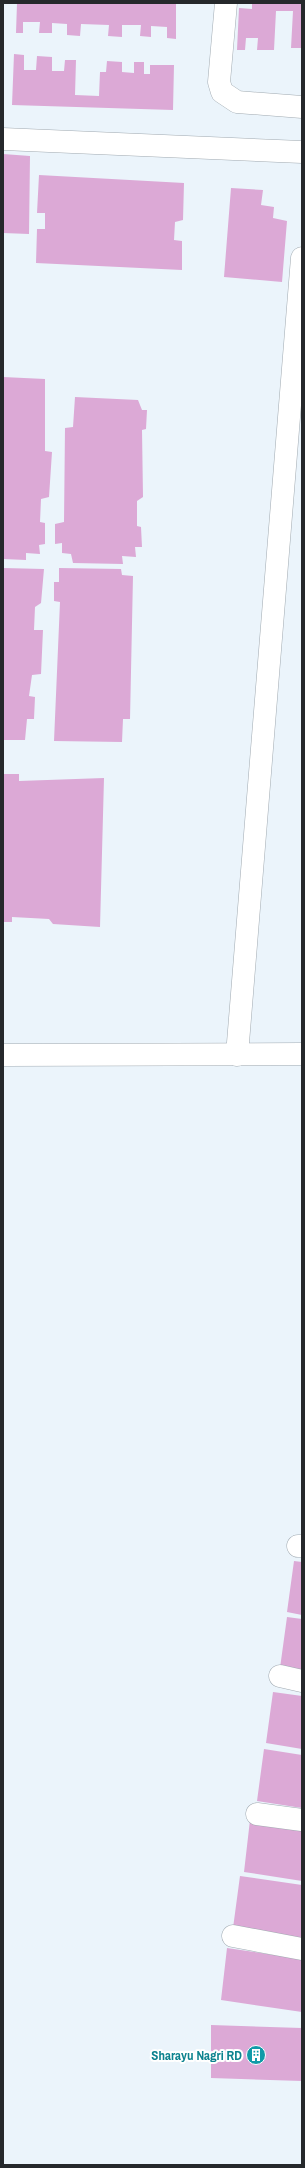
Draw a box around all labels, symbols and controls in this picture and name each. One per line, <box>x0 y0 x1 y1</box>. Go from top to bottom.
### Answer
building icon: Sharayu Nagri RD <box>245 2044 267 2066</box>
place label: Sharayu Nagri RD <box>151 2047 242 2064</box>

